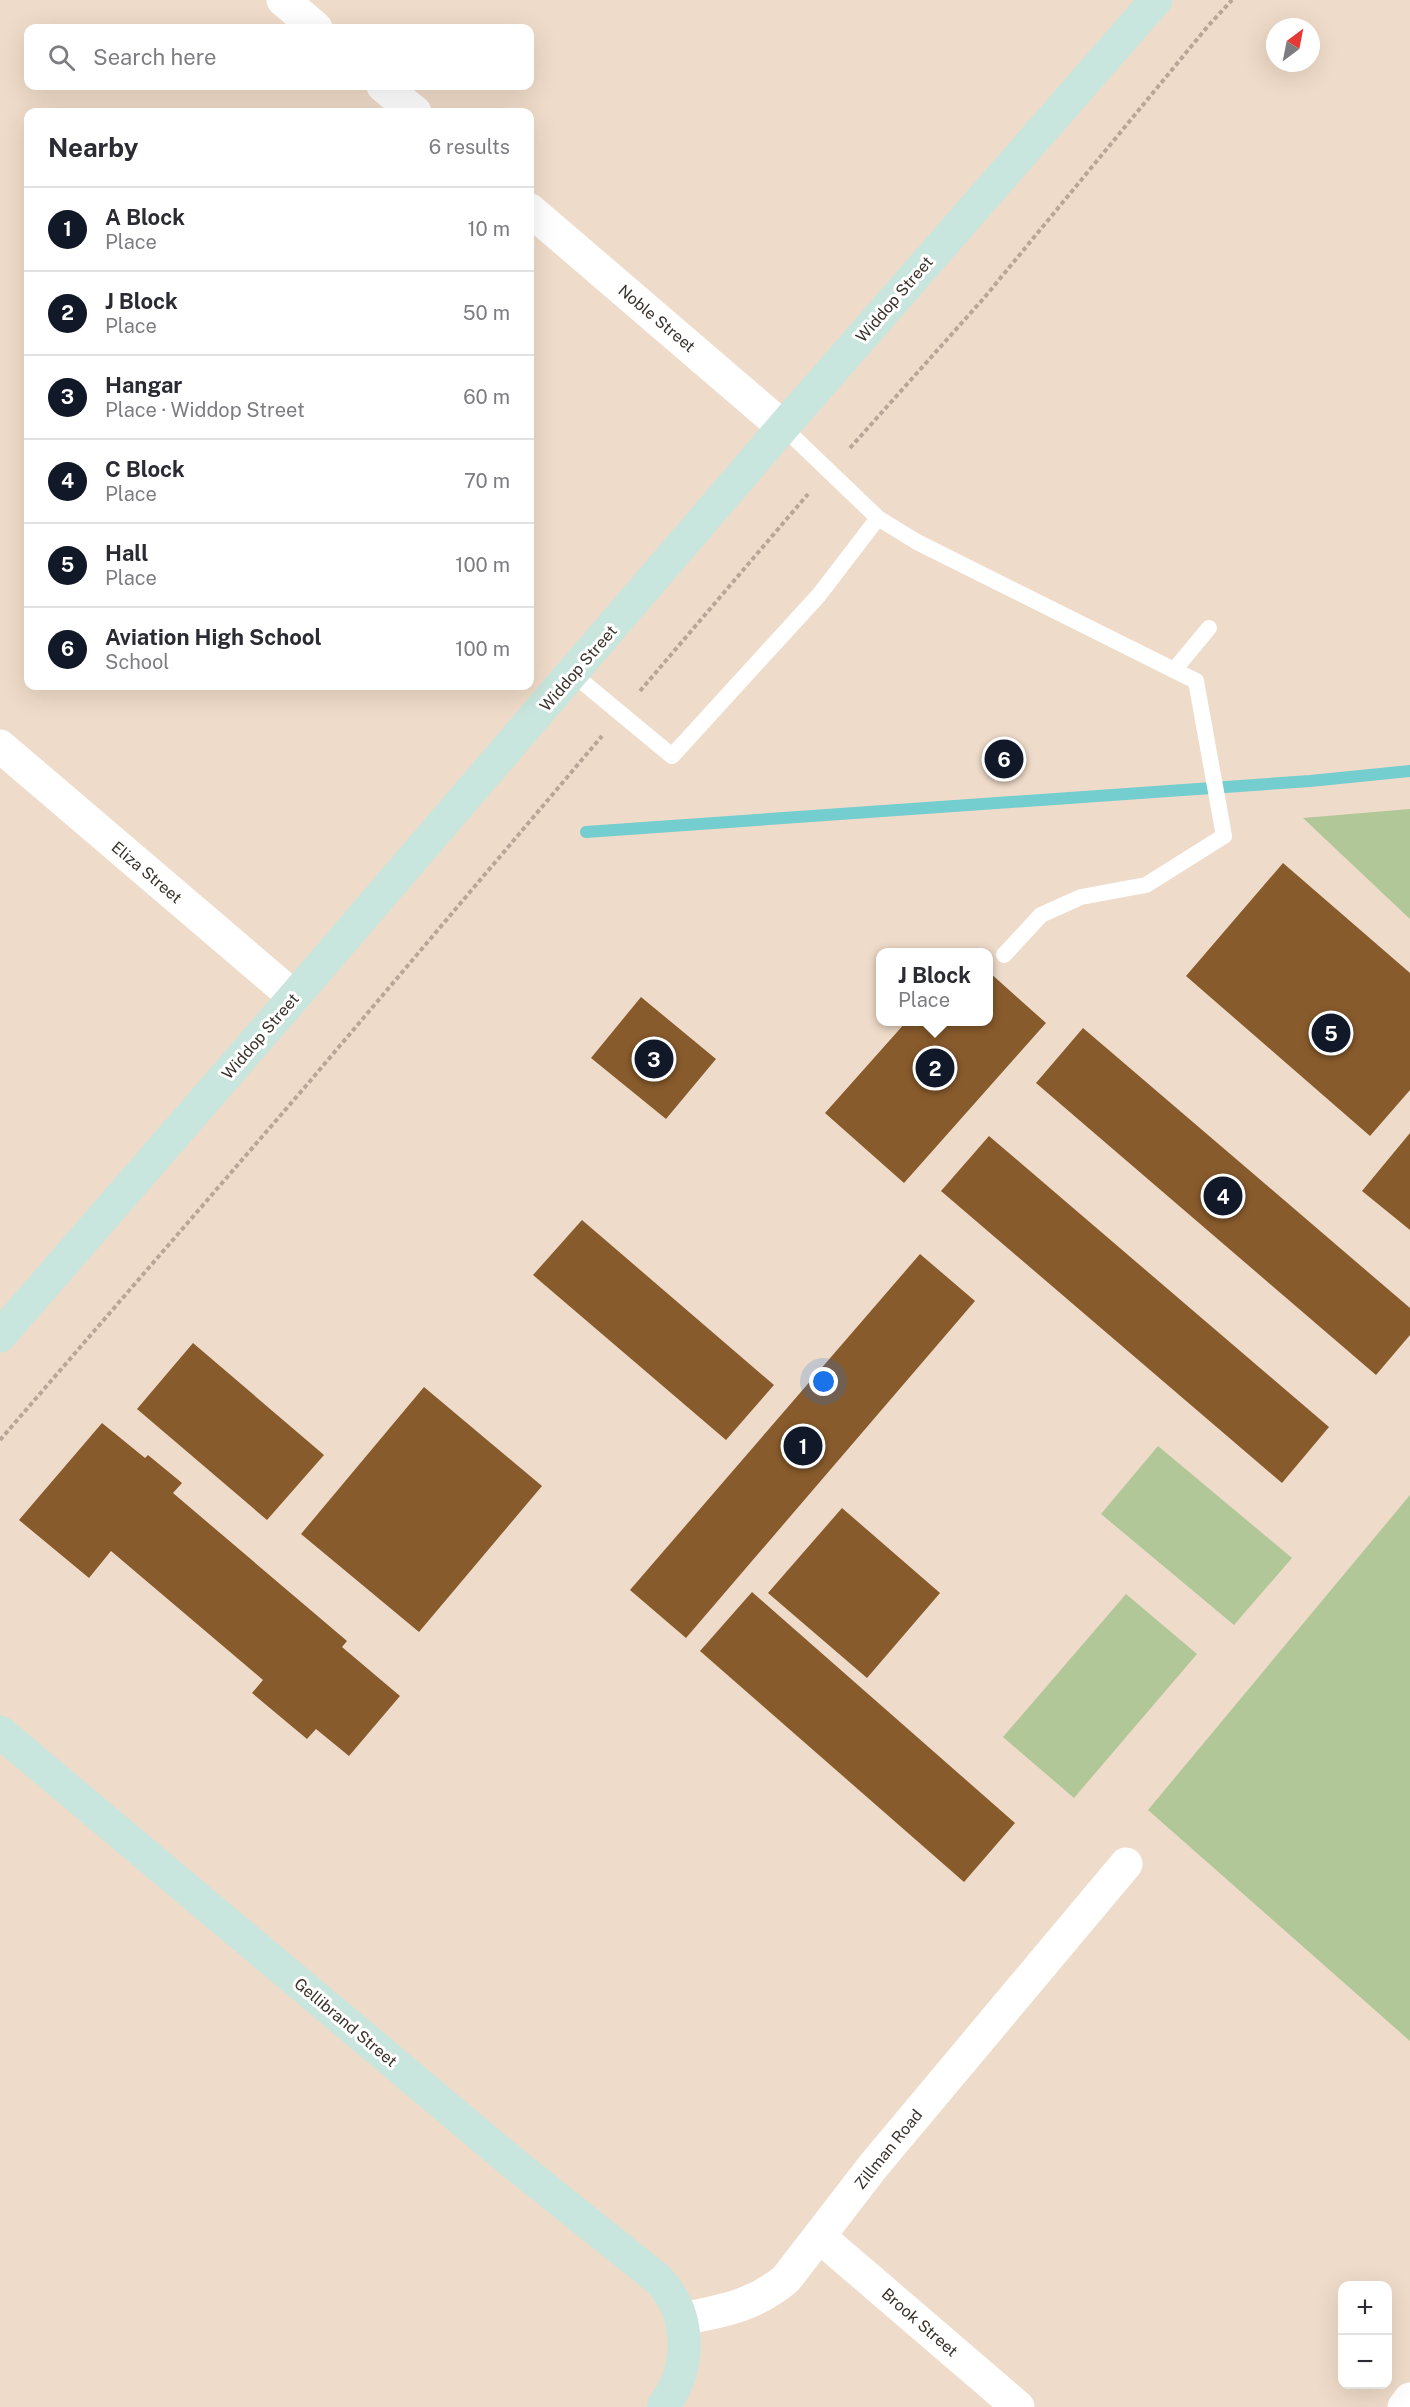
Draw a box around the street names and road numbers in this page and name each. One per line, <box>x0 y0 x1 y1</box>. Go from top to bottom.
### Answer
street label: Widdop Street <box>852 253 937 346</box>
street label: Noble Street <box>614 281 699 356</box>
street label: Widdop Street <box>536 622 621 715</box>
street label: Eliza Street <box>108 838 186 907</box>
street label: Widdop Street <box>218 990 303 1083</box>
street label: Gellibrand Street <box>291 1974 401 2071</box>
street label: Zillman Road <box>850 2106 926 2193</box>
street label: Brook Street <box>878 2284 962 2361</box>

